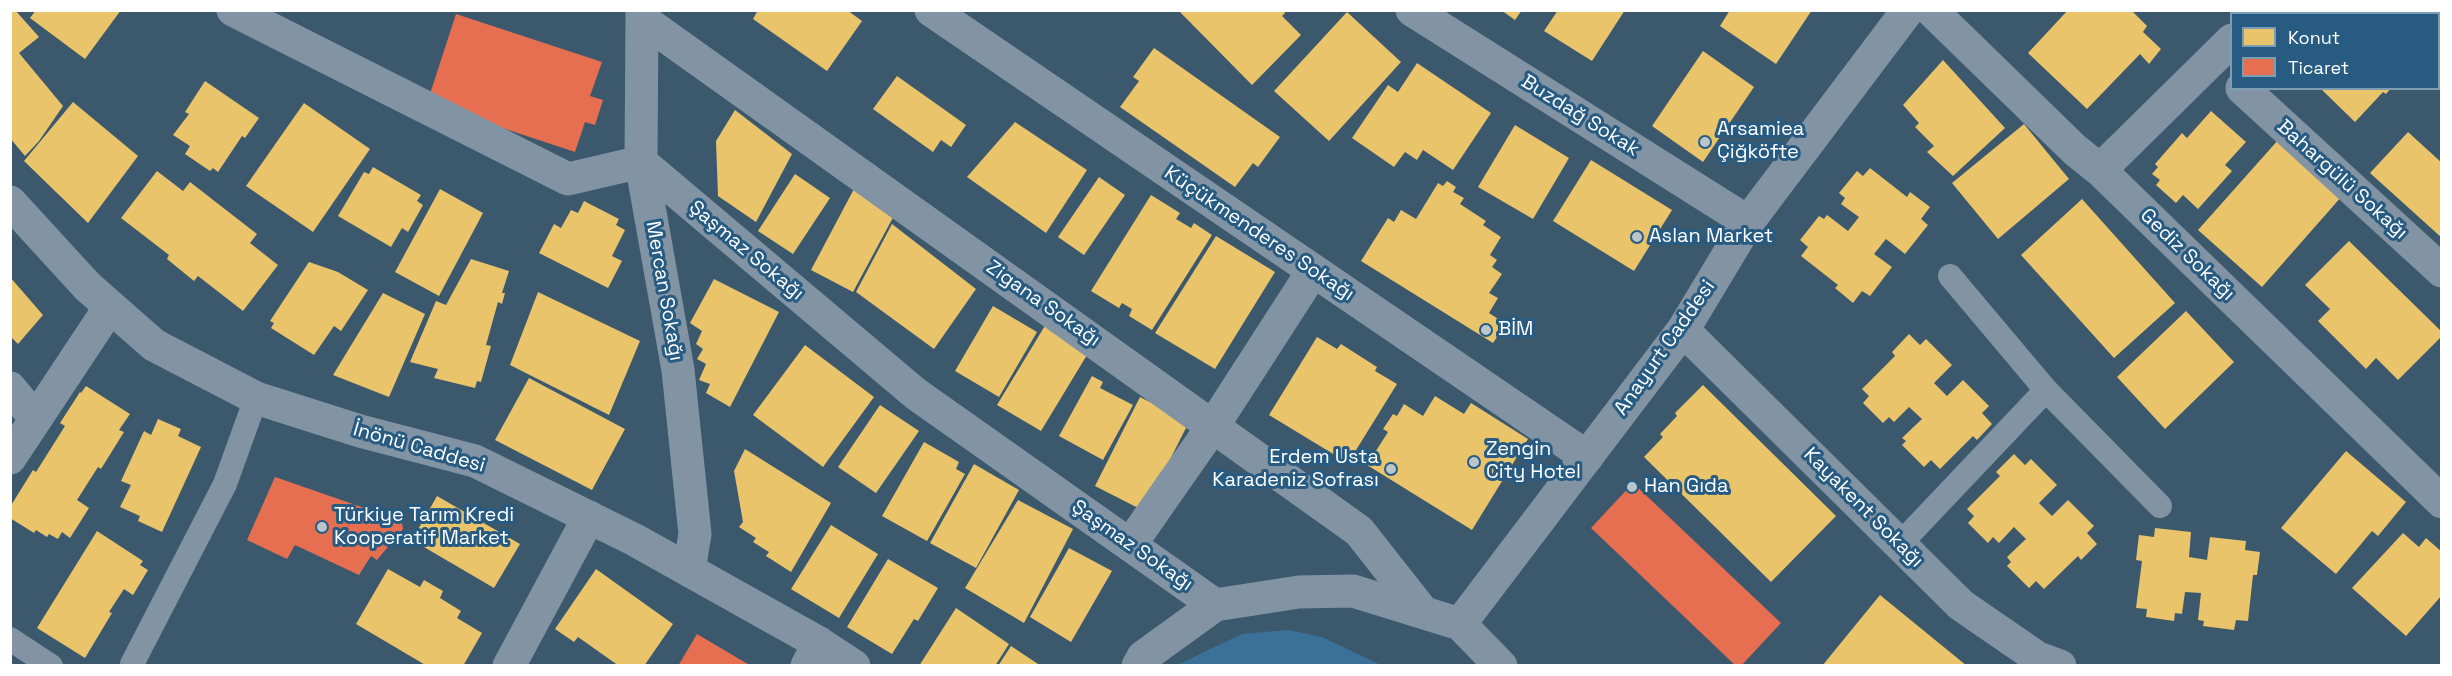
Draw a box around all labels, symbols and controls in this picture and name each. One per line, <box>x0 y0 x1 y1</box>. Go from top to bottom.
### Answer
legend <box>2230 12 2440 90</box>
text: Konut <box>2288 26 2340 49</box>
text: Ticaret <box>2288 56 2349 79</box>
street label: Buzdağ Sokak <box>1516 70 1644 162</box>
street label: Bahargülü Sokağı <box>2272 115 2412 245</box>
place label: Arsamiea Çiğköfte <box>1717 118 1804 165</box>
marker: Arsamiea Çiğköfte <box>1698 135 1712 149</box>
street label: Küçükmenderes Sokağı <box>1159 161 1359 307</box>
street label: Şaşmaz Sokağı <box>684 196 808 306</box>
street label: Gediz Sokağı <box>2135 204 2239 306</box>
street label: Mercan Sokağı <box>640 219 688 363</box>
place label: Aslan Market <box>1649 225 1773 249</box>
marker: Aslan Market <box>1630 230 1644 244</box>
street label: Zigana Sokağı <box>981 256 1105 352</box>
street label: Anayurt Caddesi <box>1609 276 1721 420</box>
place label: BİM <box>1498 318 1533 342</box>
marker: BİM <box>1479 323 1493 337</box>
street label: İnönü Caddesi <box>350 418 488 478</box>
place label: Zengin City Hotel <box>1486 438 1581 485</box>
street label: Kayakent Sokağı <box>1798 443 1928 573</box>
place label: Erdem Usta Karadeniz Sofrası <box>1212 446 1379 493</box>
marker: Zengin City Hotel <box>1467 455 1481 469</box>
marker: Erdem Usta Karadeniz Sofrası <box>1384 462 1398 476</box>
place label: Han Gıda <box>1644 475 1728 499</box>
marker: Han Gıda <box>1625 480 1639 494</box>
street label: Şaşmaz Sokağı <box>1067 495 1197 597</box>
place label: Türkiye Tarım Kredi Kooperatif Market <box>334 504 514 551</box>
marker: Türkiye Tarım Kredi Kooperatif Market <box>315 520 329 534</box>

